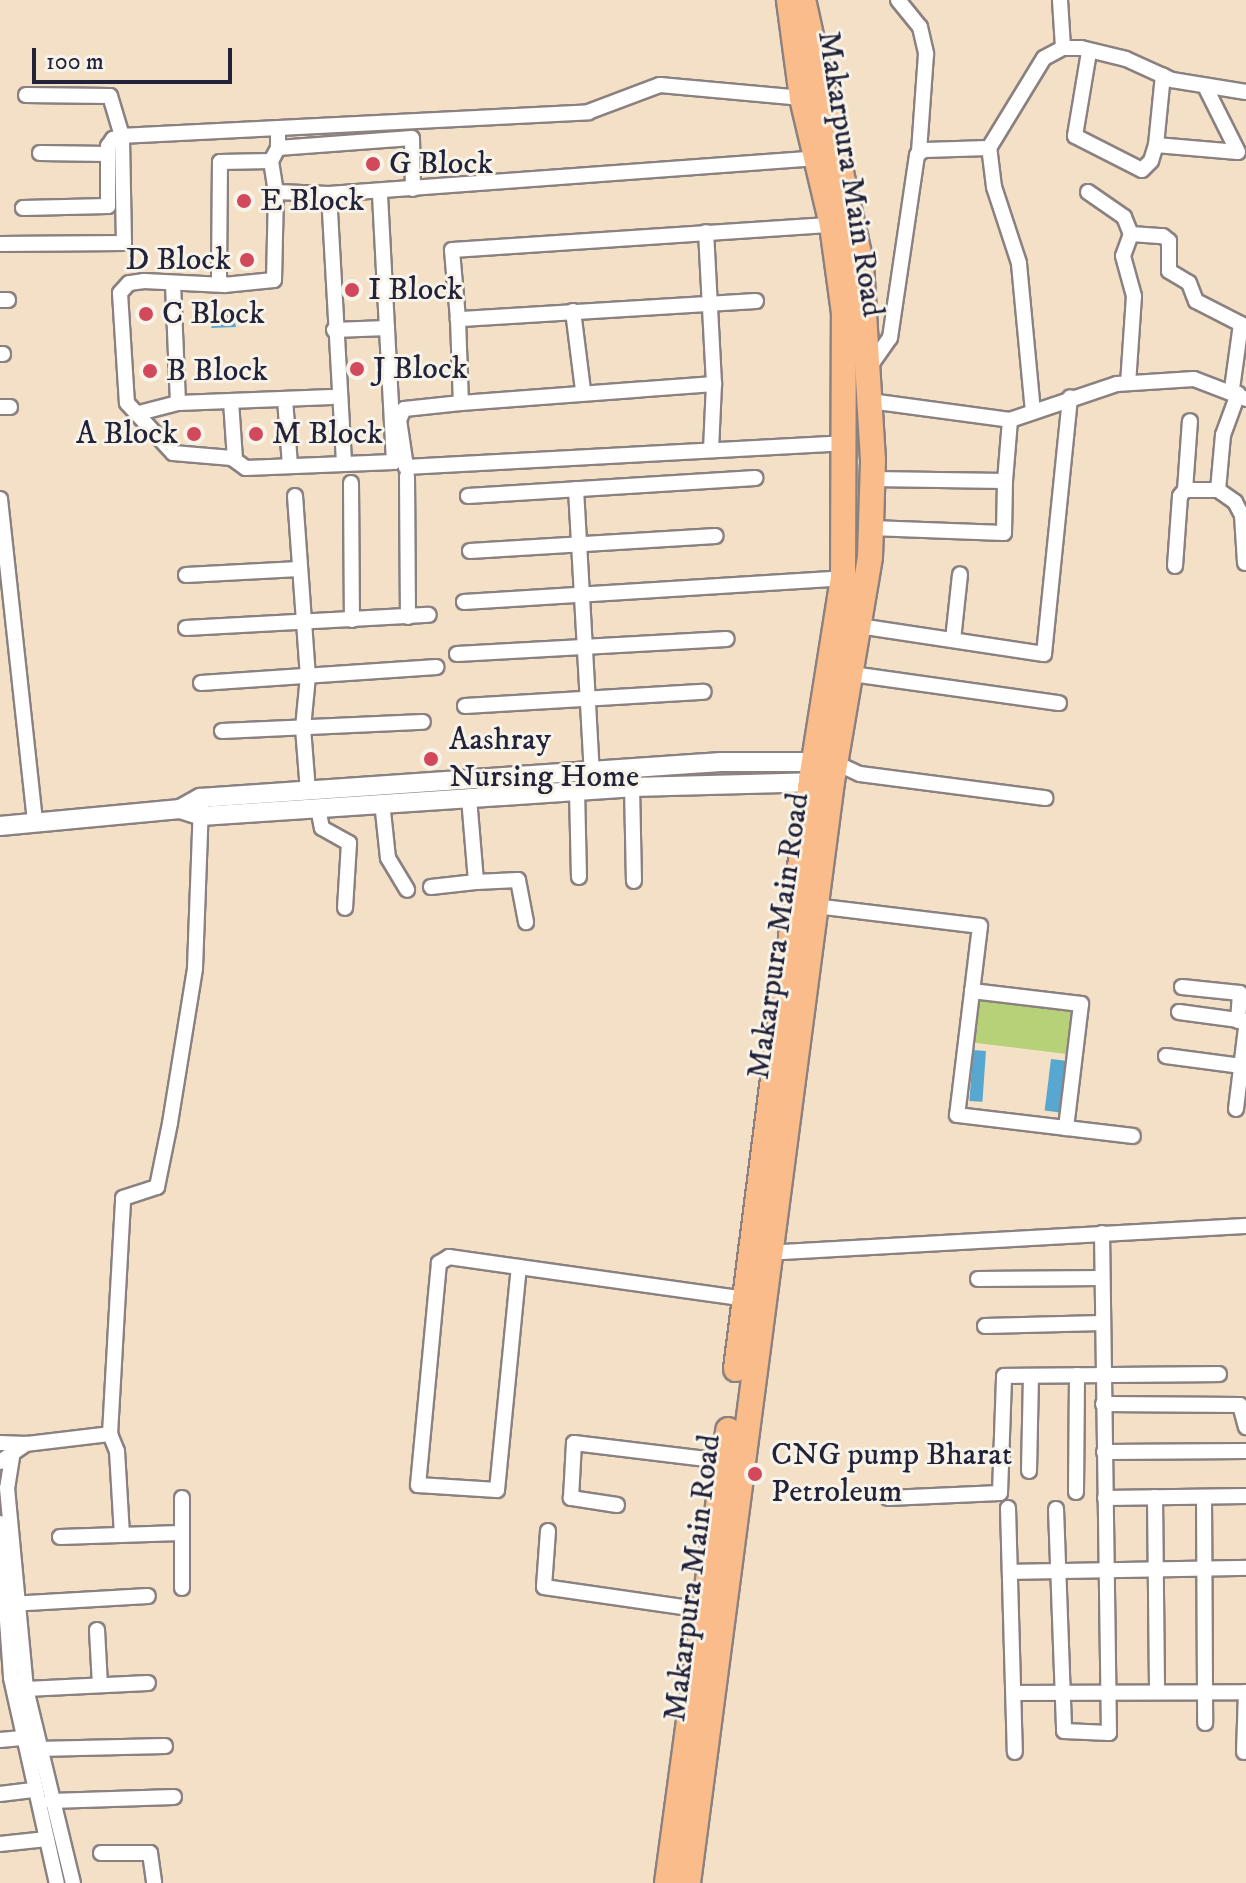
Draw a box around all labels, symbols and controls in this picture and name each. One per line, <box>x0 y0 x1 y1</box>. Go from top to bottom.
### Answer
street label: Makarpura Main Road <box>808 28 892 320</box>
scale bar <box>36 32 236 82</box>
text: 100 m <box>46 47 104 77</box>
place label: G Block <box>389 145 493 183</box>
marker: G Block <box>364 155 382 173</box>
place label: E Block <box>260 182 364 220</box>
marker: E Block <box>235 192 253 210</box>
place label: D Block <box>126 241 231 279</box>
marker: D Block <box>238 251 256 269</box>
place label: I Block <box>368 271 463 309</box>
marker: I Block <box>343 281 361 299</box>
place label: C Block <box>162 295 265 333</box>
marker: C Block <box>137 305 155 323</box>
place label: J Block <box>373 350 468 388</box>
place label: B Block <box>166 352 268 390</box>
marker: J Block <box>348 360 366 378</box>
marker: B Block <box>141 362 159 380</box>
place label: A Block <box>76 415 178 453</box>
place label: M Block <box>272 415 383 453</box>
marker: A Block <box>185 425 203 443</box>
marker: M Block <box>247 425 265 443</box>
place label: Aashray Nursing Home <box>449 722 639 797</box>
marker: Aashray Nursing Home <box>420 748 442 770</box>
street label: Makarpura Main Road <box>740 790 818 1082</box>
street label: Makarpura Main Road <box>656 1432 730 1724</box>
place label: CNG pump Bharat Petroleum <box>771 1437 1012 1512</box>
marker: CNG pump Bharat Petroleum <box>746 1465 764 1483</box>

